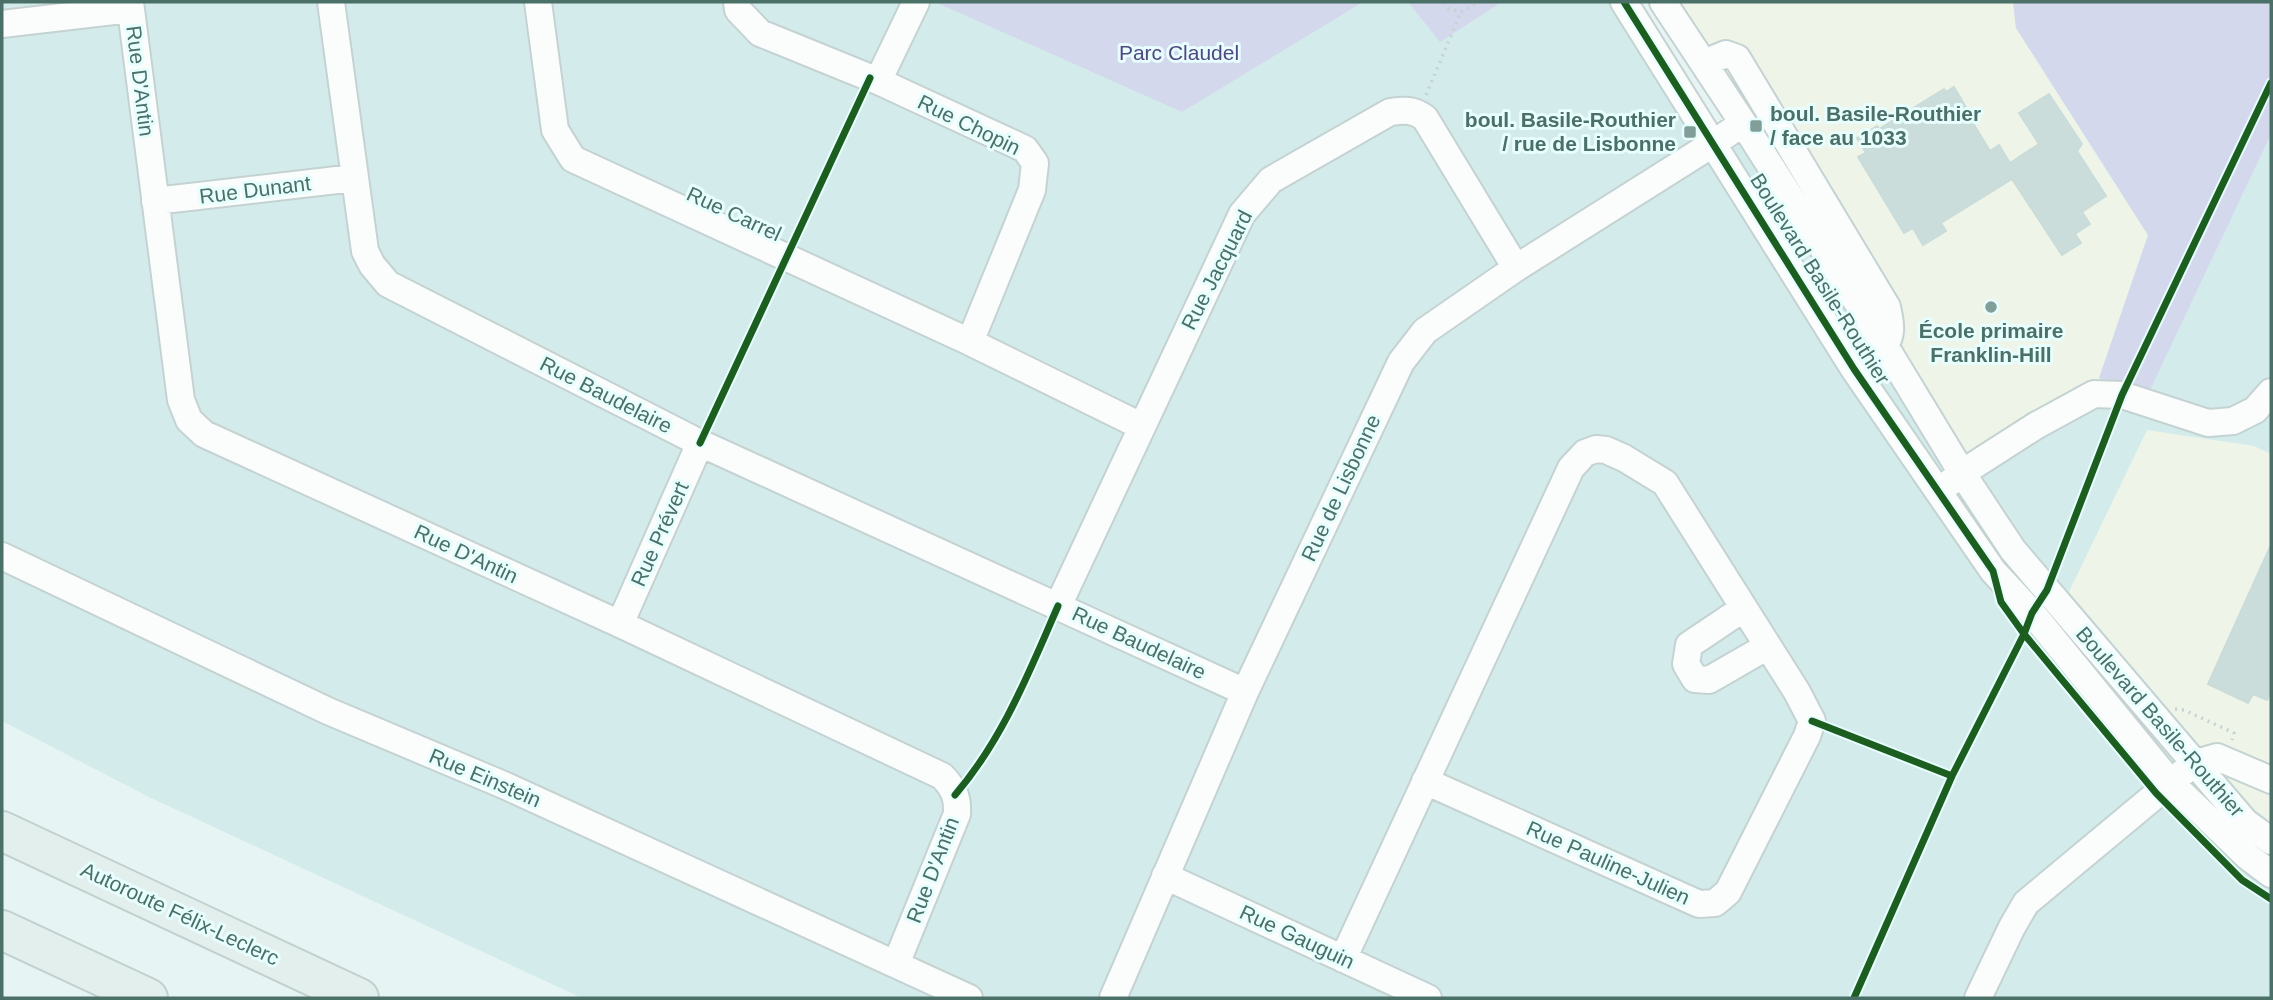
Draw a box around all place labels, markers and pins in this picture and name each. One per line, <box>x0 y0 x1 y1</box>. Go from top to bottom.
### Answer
place label: boul. Basile-Routhier / face au 1033 <box>1770 102 1981 149</box>
place label: boul. Basile-Routhier / rue de Lisbonne <box>1465 108 1676 155</box>
marker: boul. Basile-Routhier / face au 1033 <box>1748 118 1764 134</box>
marker: boul. Basile-Routhier / rue de Lisbonne <box>1682 124 1698 140</box>
marker: École primaire Franklin-Hill <box>1983 299 1999 315</box>
place label: École primaire Franklin-Hill <box>1919 319 2063 366</box>

